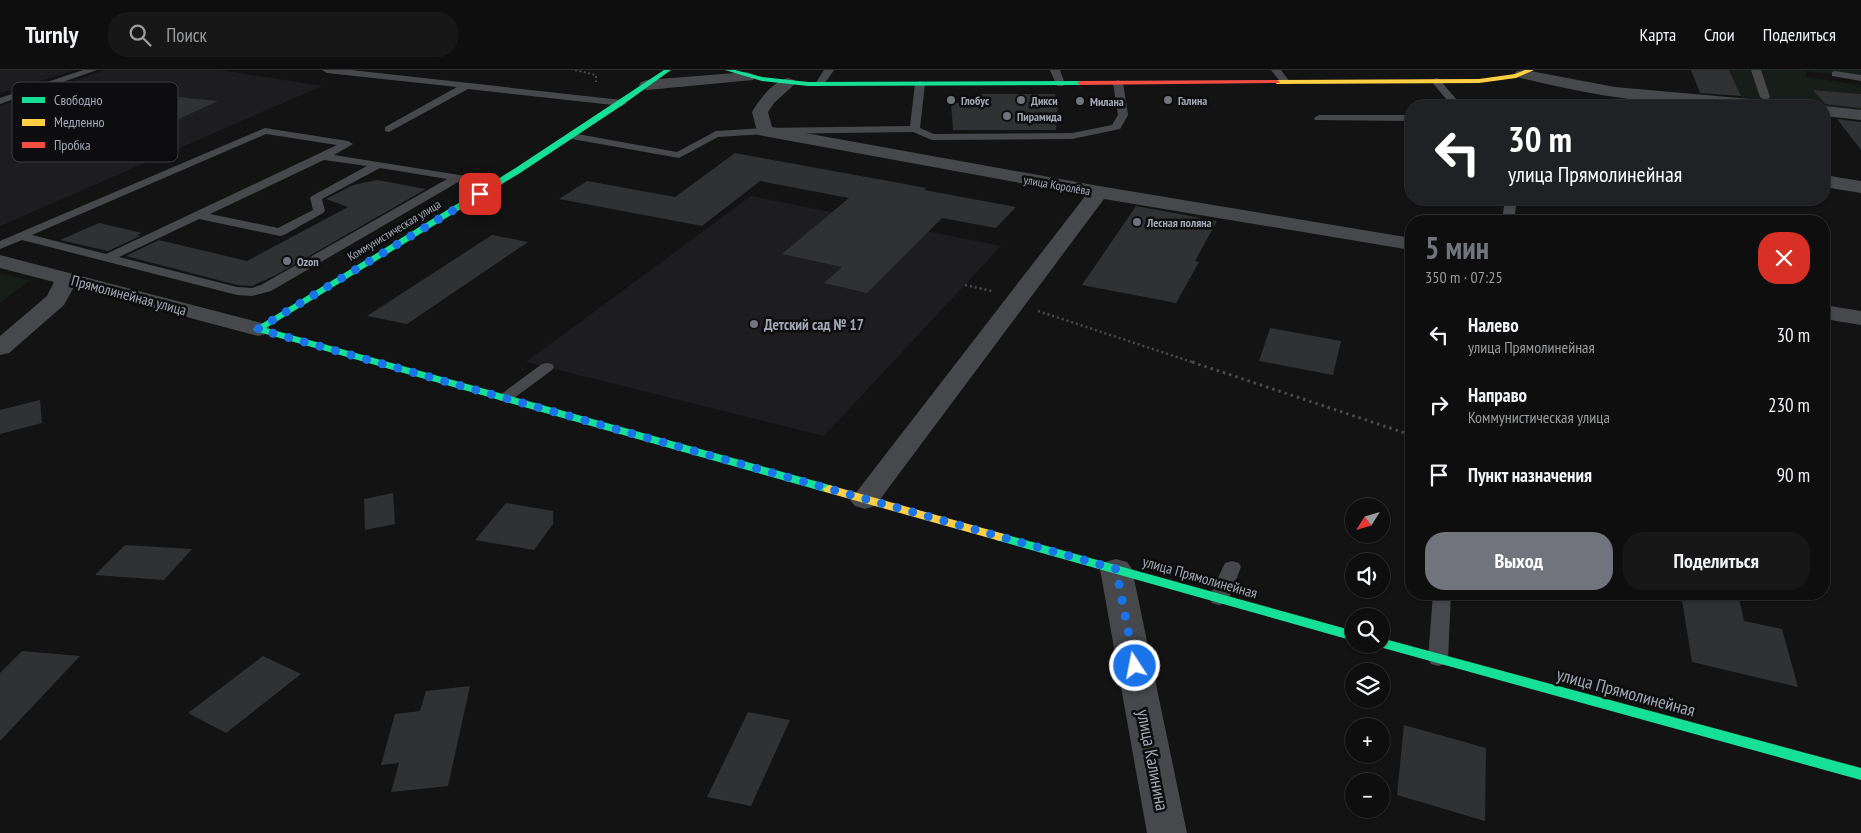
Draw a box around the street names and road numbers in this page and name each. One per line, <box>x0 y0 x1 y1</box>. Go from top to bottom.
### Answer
street label: улица Королёва <box>1022 172 1092 198</box>
street label: Коммунистическая улица <box>345 196 444 264</box>
street label: Прямолинейная улица <box>69 270 189 320</box>
street label: улица Прямолинейная <box>1140 551 1260 603</box>
street label: улица Прямолинейная <box>1554 662 1698 722</box>
street label: улица Калинина <box>1132 707 1174 813</box>

